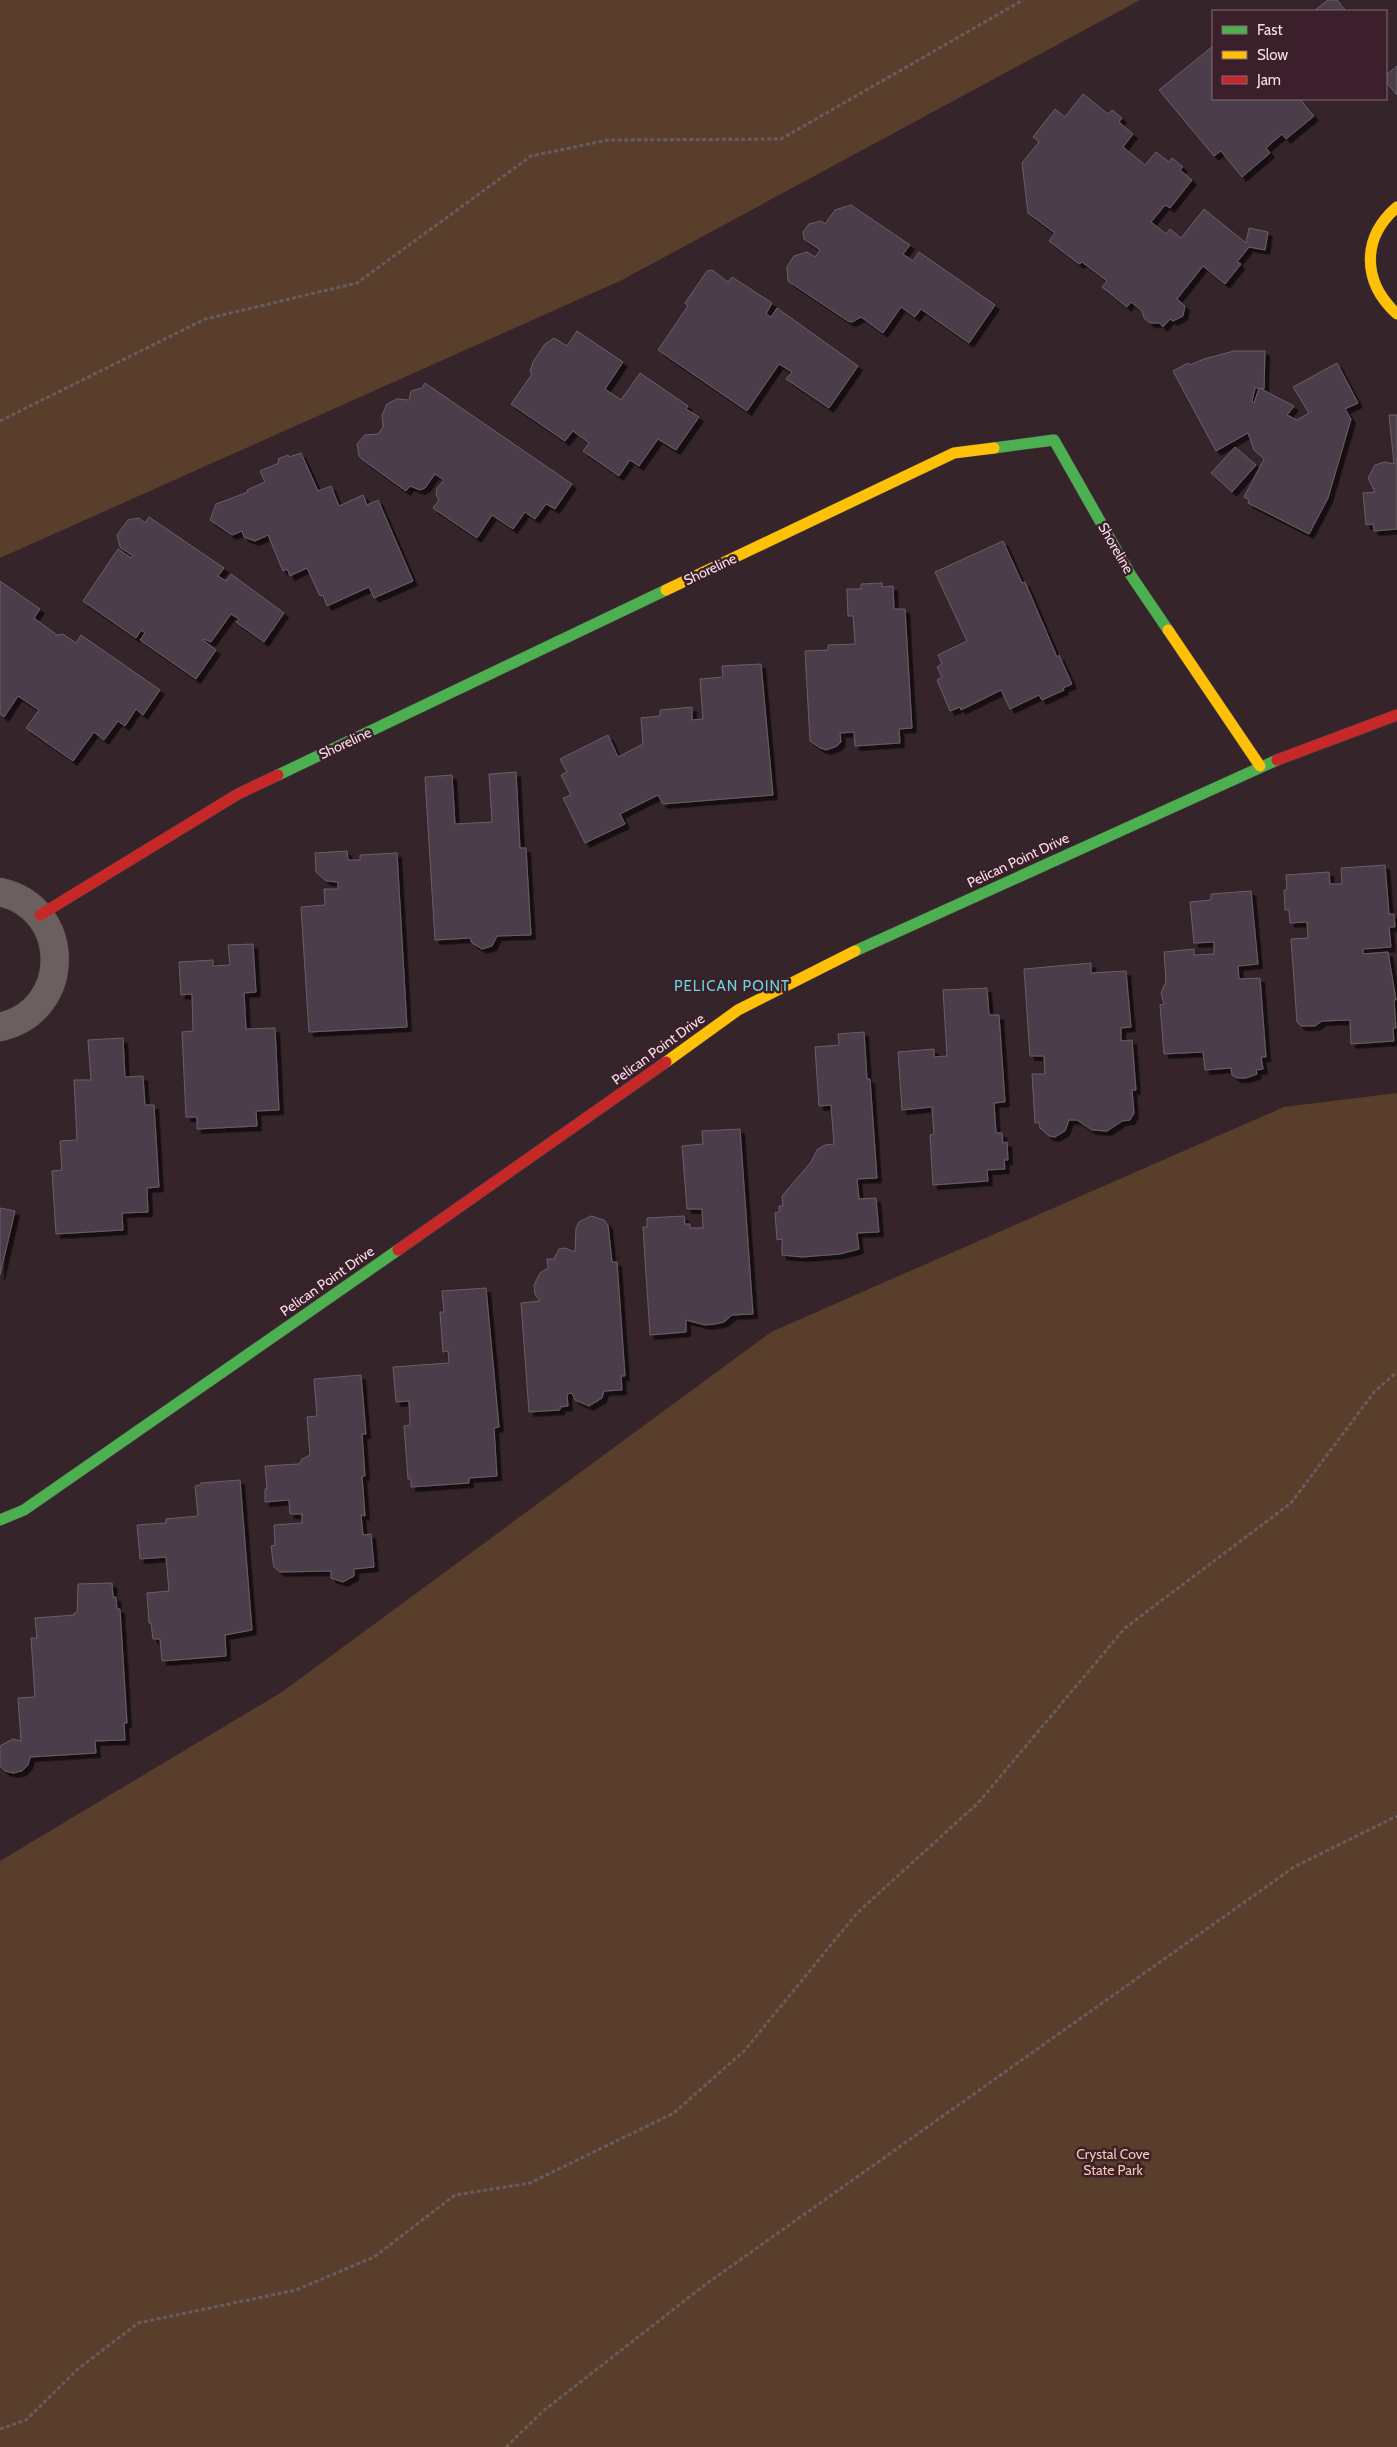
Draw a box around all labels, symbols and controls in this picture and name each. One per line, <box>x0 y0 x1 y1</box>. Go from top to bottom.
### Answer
legend <box>1212 10 1387 100</box>
text: Fast <box>1257 21 1282 39</box>
text: Slow <box>1257 46 1288 64</box>
text: Jam <box>1256 71 1281 89</box>
street label: Shoreline <box>1094 519 1138 577</box>
street label: Shoreline <box>681 549 739 589</box>
street label: Shoreline <box>316 723 374 763</box>
street label: Pelican Point Drive <box>964 828 1072 892</box>
district label: PELICAN POINT <box>674 977 790 995</box>
street label: Pelican Point Drive <box>608 1009 708 1089</box>
street label: Pelican Point Drive <box>276 1242 378 1320</box>
park label: Crystal Cove State Park <box>1076 2145 1150 2179</box>

